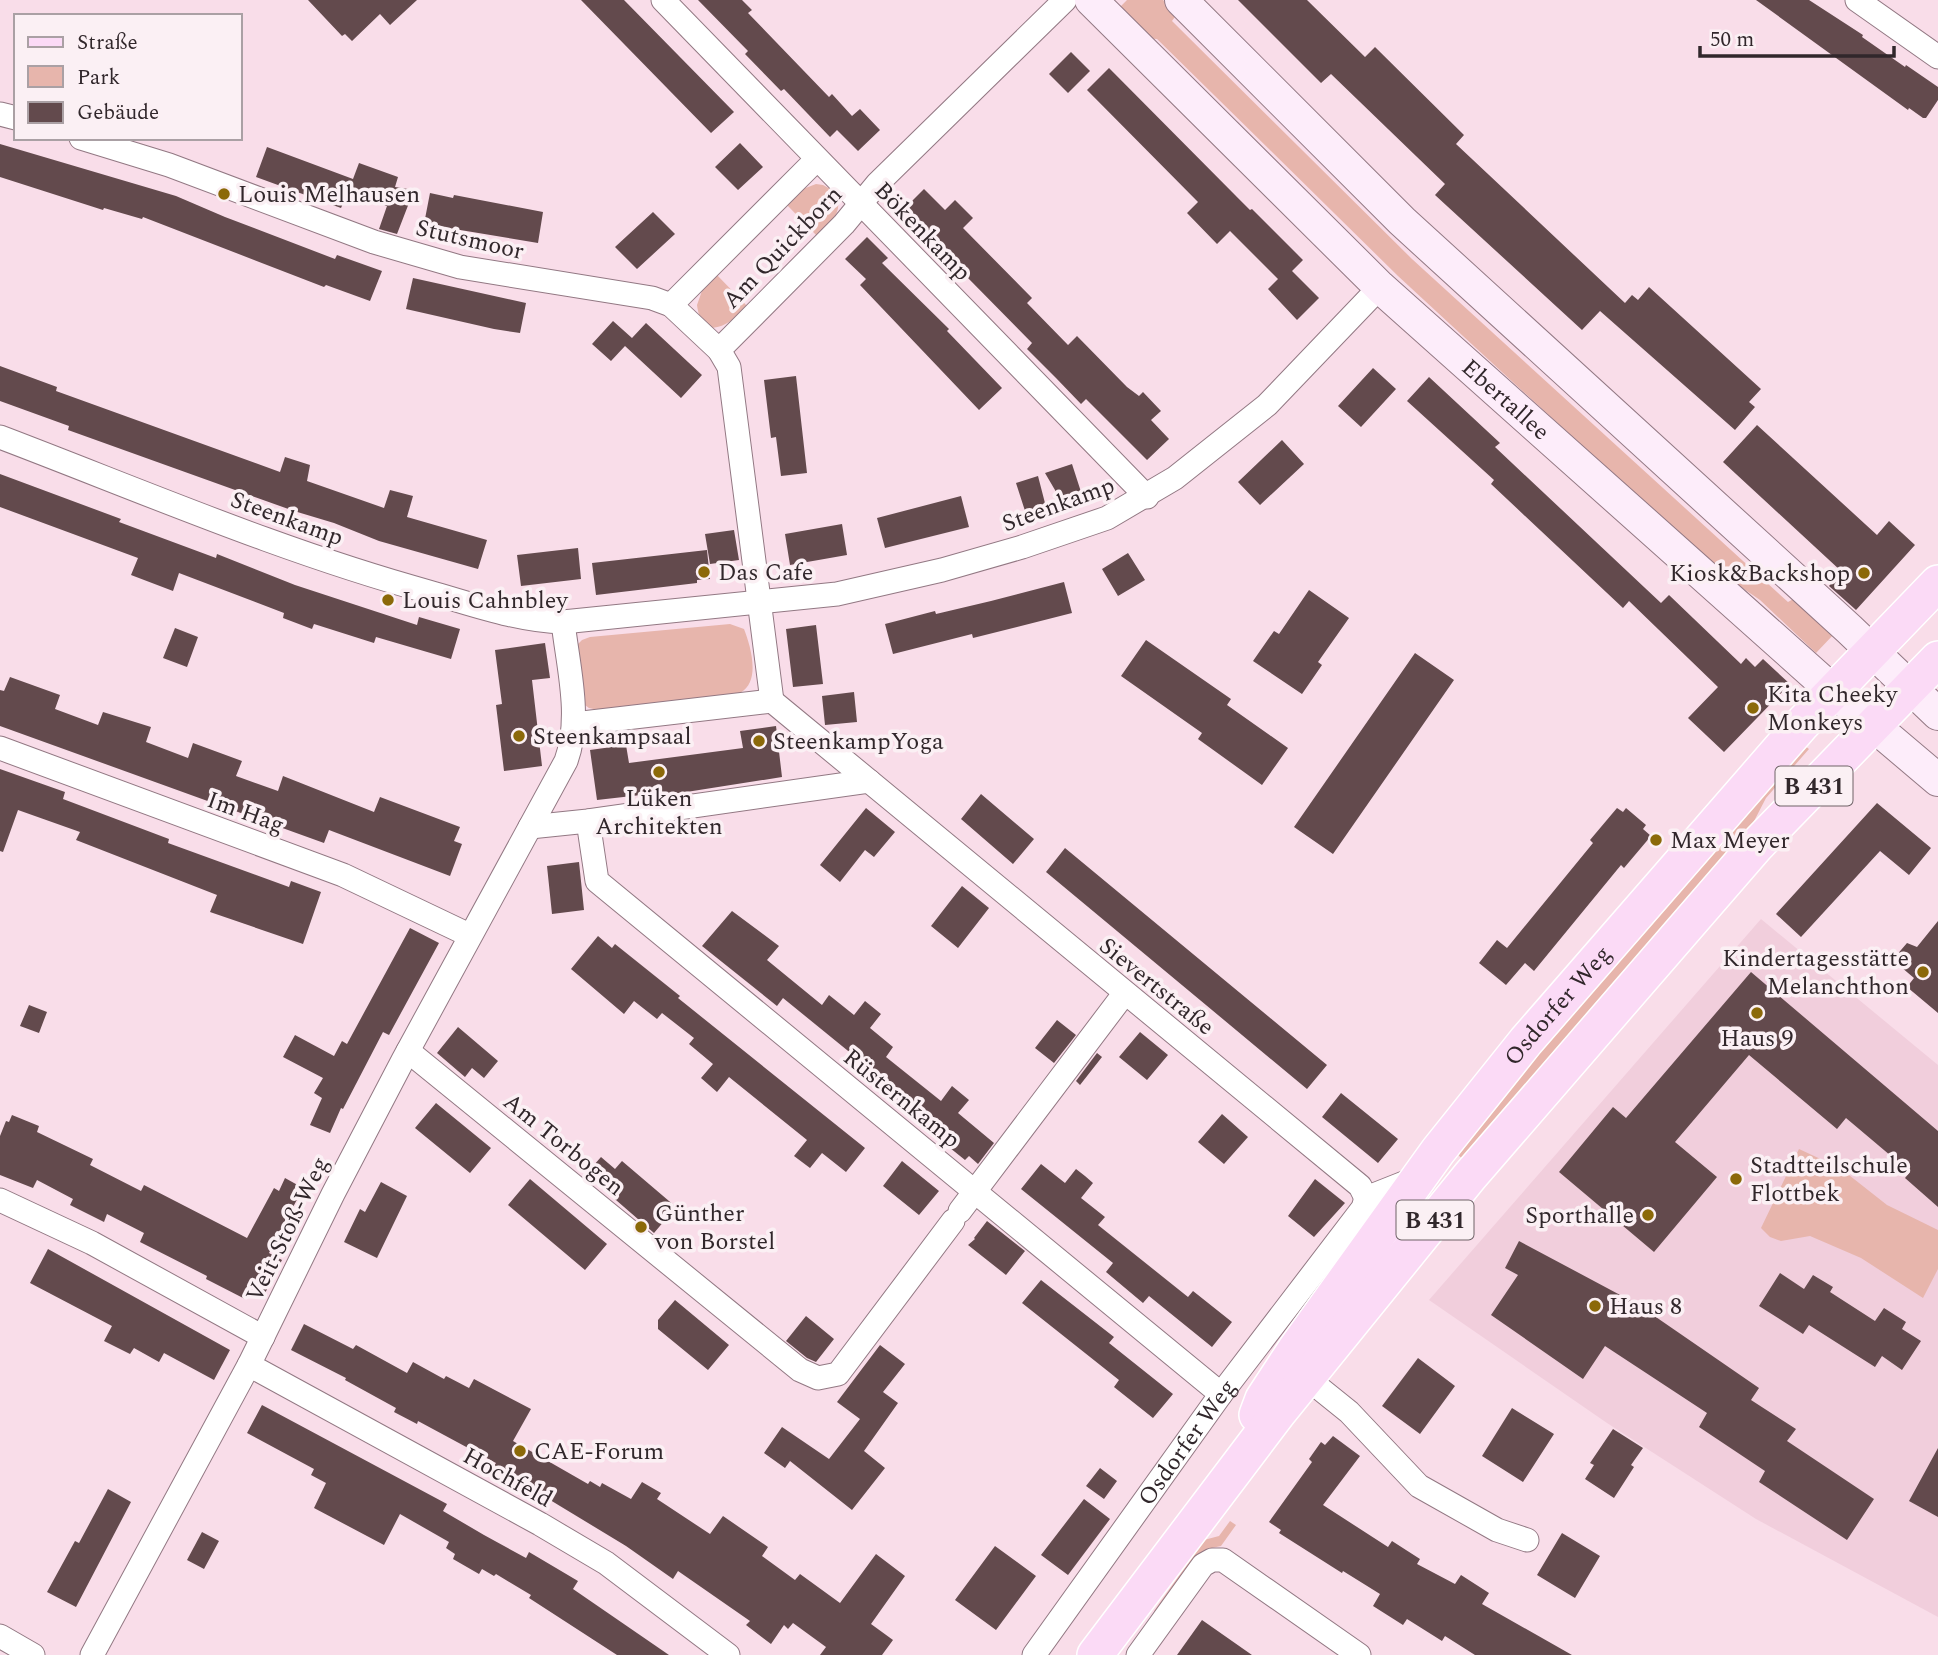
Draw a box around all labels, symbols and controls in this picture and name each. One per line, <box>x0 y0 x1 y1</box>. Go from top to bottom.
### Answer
legend <box>14 14 242 140</box>
scale bar <box>1700 14 1894 58</box>
text: 50 m <box>1710 24 1754 56</box>
text: Straße <box>77 27 138 59</box>
text: Park <box>77 62 121 94</box>
text: Gebäude <box>77 97 159 129</box>
street label: Bökenkamp <box>865 174 979 290</box>
place label: Louis Melhausen <box>238 177 420 213</box>
street label: Am Quickborn <box>714 178 851 318</box>
marker: Louis Melhausen <box>216 186 232 202</box>
street label: Stutsmoor <box>412 210 527 270</box>
street label: Ebertallee <box>1453 351 1557 449</box>
street label: Steenkamp <box>997 468 1120 542</box>
street label: Steenkamp <box>225 482 348 556</box>
place label: Das Cafe <box>718 555 813 591</box>
place label: Kiosk&Backshop <box>1669 556 1850 592</box>
marker: Das Cafe <box>696 564 712 580</box>
marker: Kiosk&Backshop <box>1856 565 1872 581</box>
place label: Louis Cahnbley <box>402 583 569 619</box>
marker: Louis Cahnbley <box>380 592 396 608</box>
place label: Kita Cheeky Monkeys <box>1767 677 1899 741</box>
marker: Kita Cheeky Monkeys <box>1745 700 1761 716</box>
place label: Steenkampsaal <box>533 719 691 755</box>
place label: SteenkampYoga <box>773 724 944 760</box>
marker: Steenkampsaal <box>511 728 527 744</box>
marker: SteenkampYoga <box>751 733 767 749</box>
marker: Lüken Architekten <box>651 764 667 780</box>
road number: B 431 <box>1776 766 1853 806</box>
place label: Lüken Architekten <box>595 781 723 845</box>
street label: Im Hag <box>202 782 289 844</box>
place label: Max Meyer <box>1670 823 1790 859</box>
marker: Max Meyer <box>1648 832 1664 848</box>
street label: Sievertstraße <box>1091 929 1222 1045</box>
street label: Osdorfer Weg <box>1496 938 1620 1074</box>
place label: Kindertagesstätte Melanchthon <box>1722 941 1909 1005</box>
marker: Kindertagesstätte Melanchthon <box>1915 964 1931 980</box>
marker: Haus 9 <box>1749 1005 1765 1021</box>
place label: Haus 9 <box>1720 1021 1794 1057</box>
street label: Rüsternkamp <box>835 1040 968 1157</box>
street label: Am Torbogen <box>495 1085 632 1205</box>
place label: Stadtteilschule Flottbek <box>1750 1148 1908 1212</box>
street label: Veit-Stoß-Weg <box>237 1151 339 1308</box>
marker: Stadtteilschule Flottbek <box>1728 1171 1744 1187</box>
place label: Günther von Borstel <box>654 1196 775 1260</box>
place label: Sporthalle <box>1525 1198 1634 1234</box>
road number: B 431 <box>1396 1200 1474 1240</box>
marker: Sporthalle <box>1640 1207 1656 1223</box>
marker: Günther von Borstel <box>633 1219 649 1235</box>
place label: Haus 8 <box>1609 1289 1682 1325</box>
marker: Haus 8 <box>1587 1298 1603 1314</box>
street label: Osdorfer Weg <box>1129 1371 1245 1514</box>
place label: CAE-Forum <box>534 1434 664 1470</box>
street label: Hochfeld <box>456 1438 559 1517</box>
marker: CAE-Forum <box>512 1443 528 1459</box>

